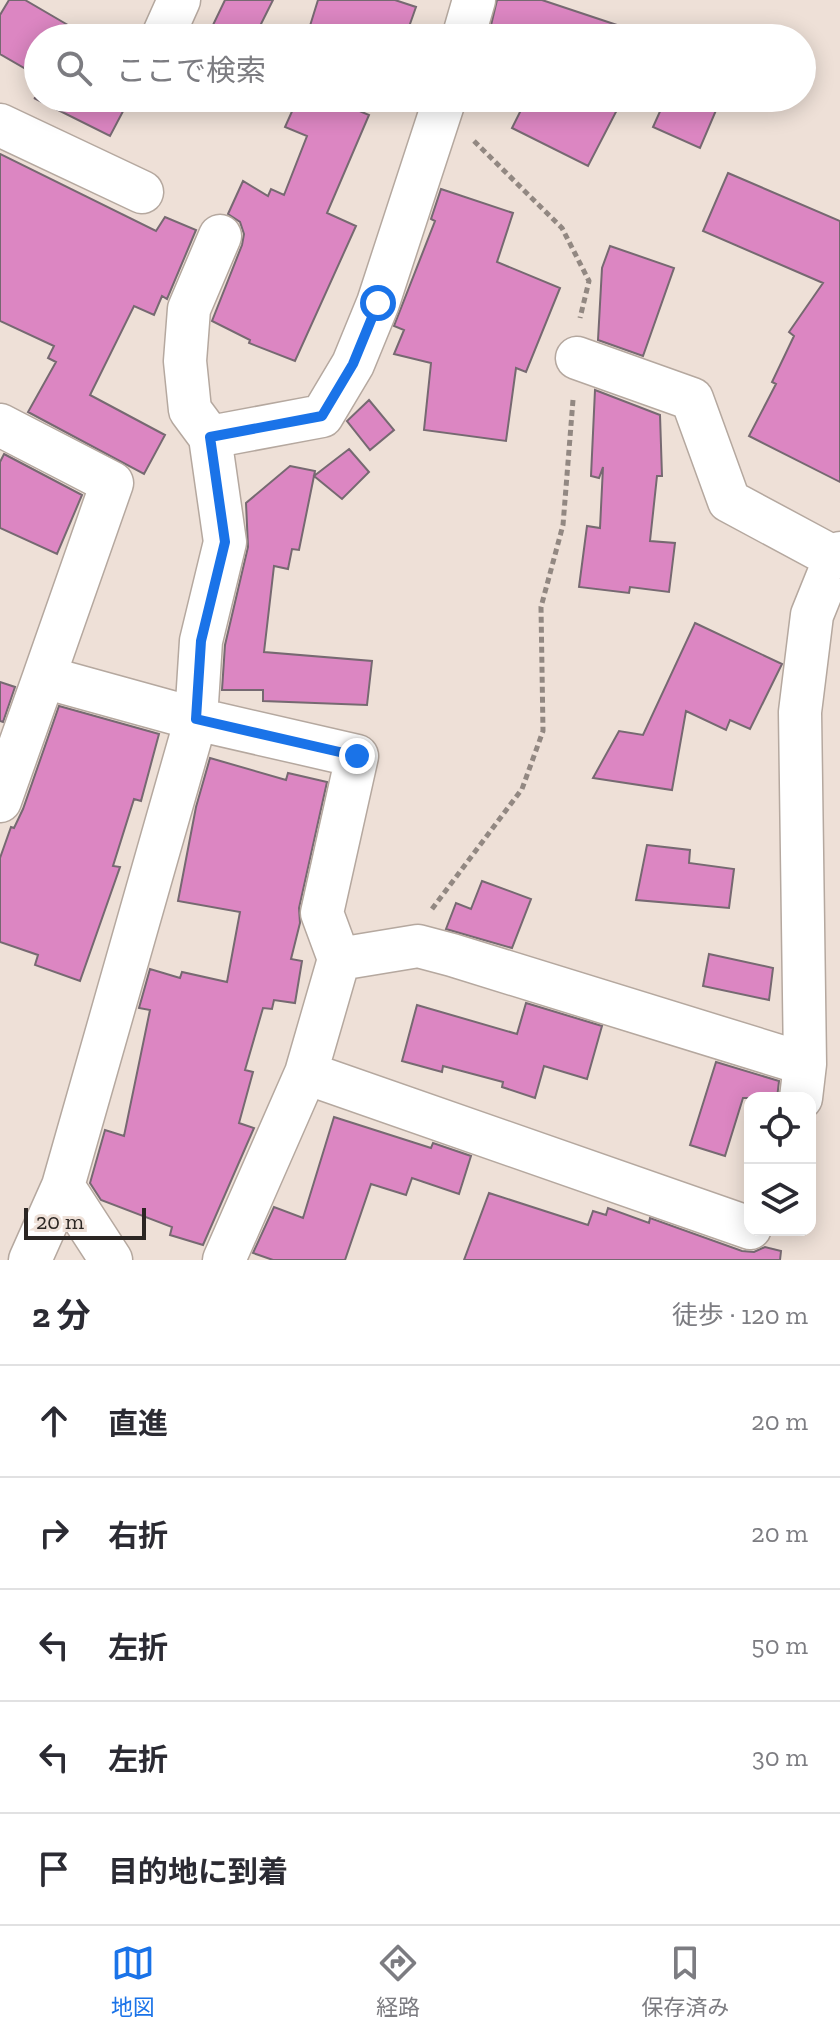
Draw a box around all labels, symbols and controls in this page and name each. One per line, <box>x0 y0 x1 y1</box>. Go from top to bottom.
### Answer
search box <box>24 24 816 112</box>
icon: search <box>52 46 96 90</box>
text: ここで検索 <box>116 53 266 89</box>
route start <box>360 285 396 321</box>
route end <box>339 738 375 774</box>
map controls <box>744 1092 816 1236</box>
button: locate <box>744 1092 816 1164</box>
button: layers <box>744 1164 816 1236</box>
scale bar <box>24 1204 146 1240</box>
text: 20 m <box>36 1208 84 1235</box>
text: 2 分 <box>32 1295 91 1336</box>
text: 徒歩 · 120 m <box>672 1299 808 1331</box>
icon: ahead <box>32 1399 76 1443</box>
text: 20 m <box>751 1405 808 1437</box>
text: 直進 <box>108 1406 168 1442</box>
icon: right <box>32 1511 76 1555</box>
text: 20 m <box>751 1517 808 1549</box>
text: 右折 <box>108 1518 168 1554</box>
icon: left <box>32 1623 76 1667</box>
text: 50 m <box>751 1629 808 1661</box>
text: 左折 <box>108 1630 168 1666</box>
icon: left <box>32 1735 76 1779</box>
text: 30 m <box>752 1741 808 1773</box>
text: 左折 <box>108 1742 168 1778</box>
icon: arrive <box>32 1847 76 1891</box>
text: 目的地に到着 <box>108 1854 288 1890</box>
tab: 地図 <box>111 1941 155 2021</box>
tab: 経路 <box>376 1941 420 2021</box>
tab: 保存済み <box>641 1941 729 2021</box>

